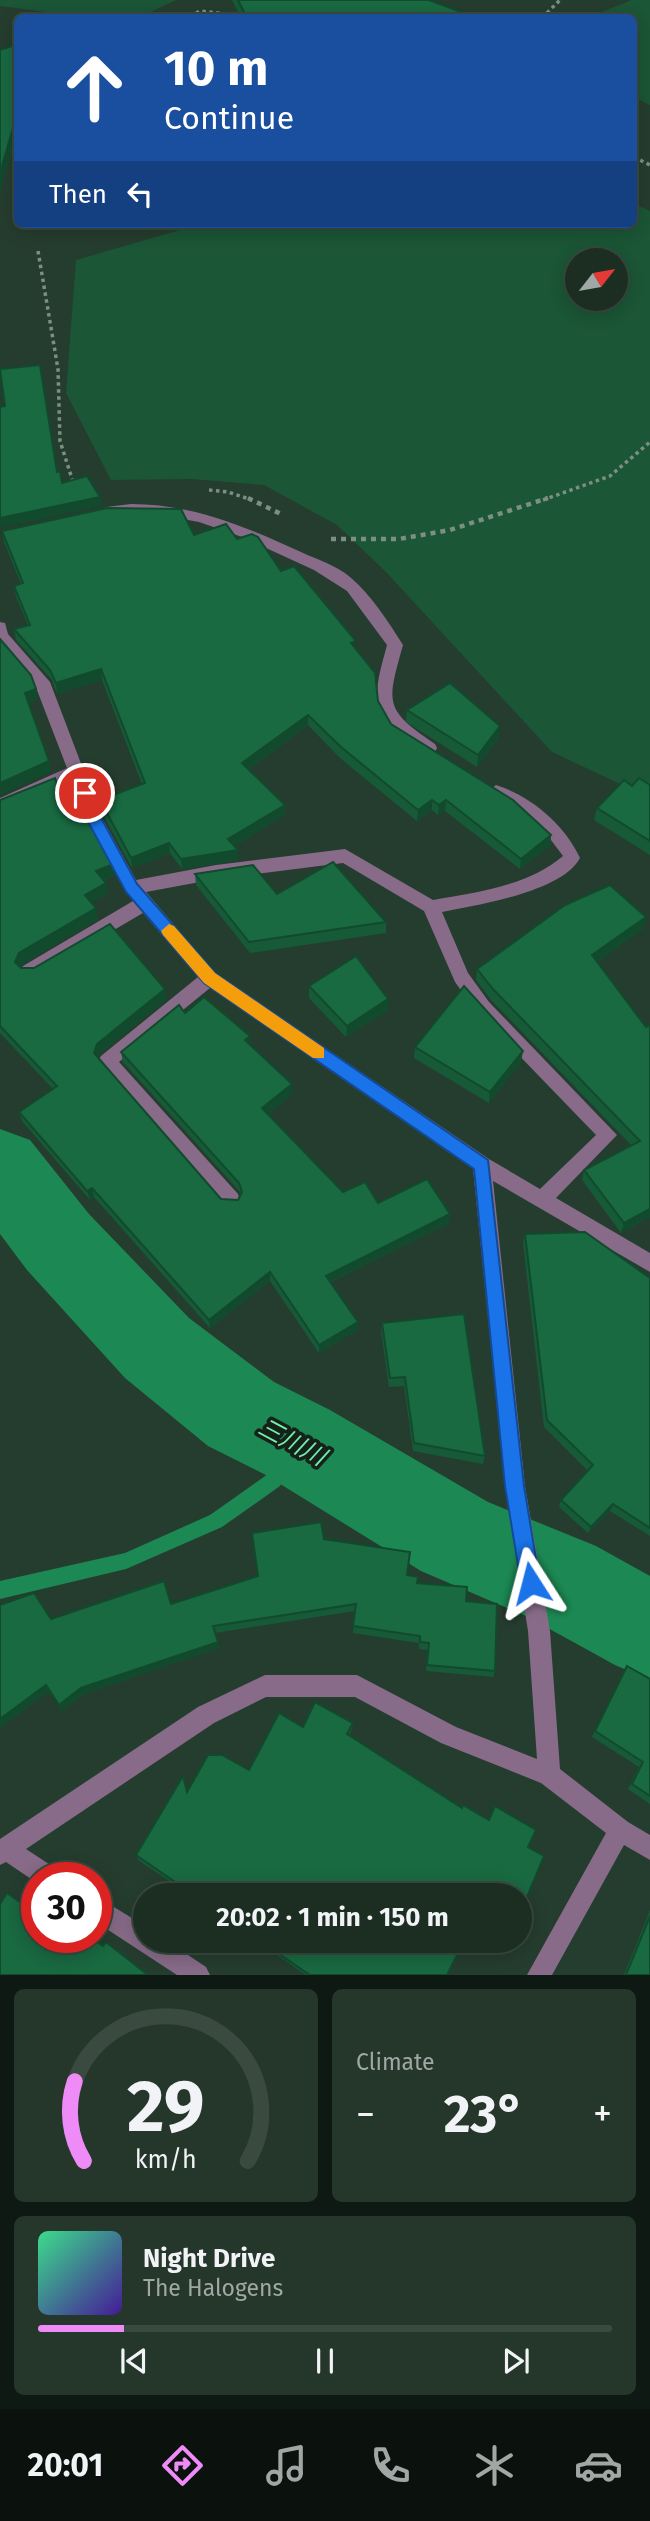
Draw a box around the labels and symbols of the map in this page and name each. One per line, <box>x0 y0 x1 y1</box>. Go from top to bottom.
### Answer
north arrow <box>565 248 628 312</box>
pin <box>55 763 115 823</box>
water label: 三川川 <box>254 1413 333 1473</box>
position arrow <box>494 1546 568 1620</box>
speed limit sign: 30 <box>21 1862 112 1953</box>

